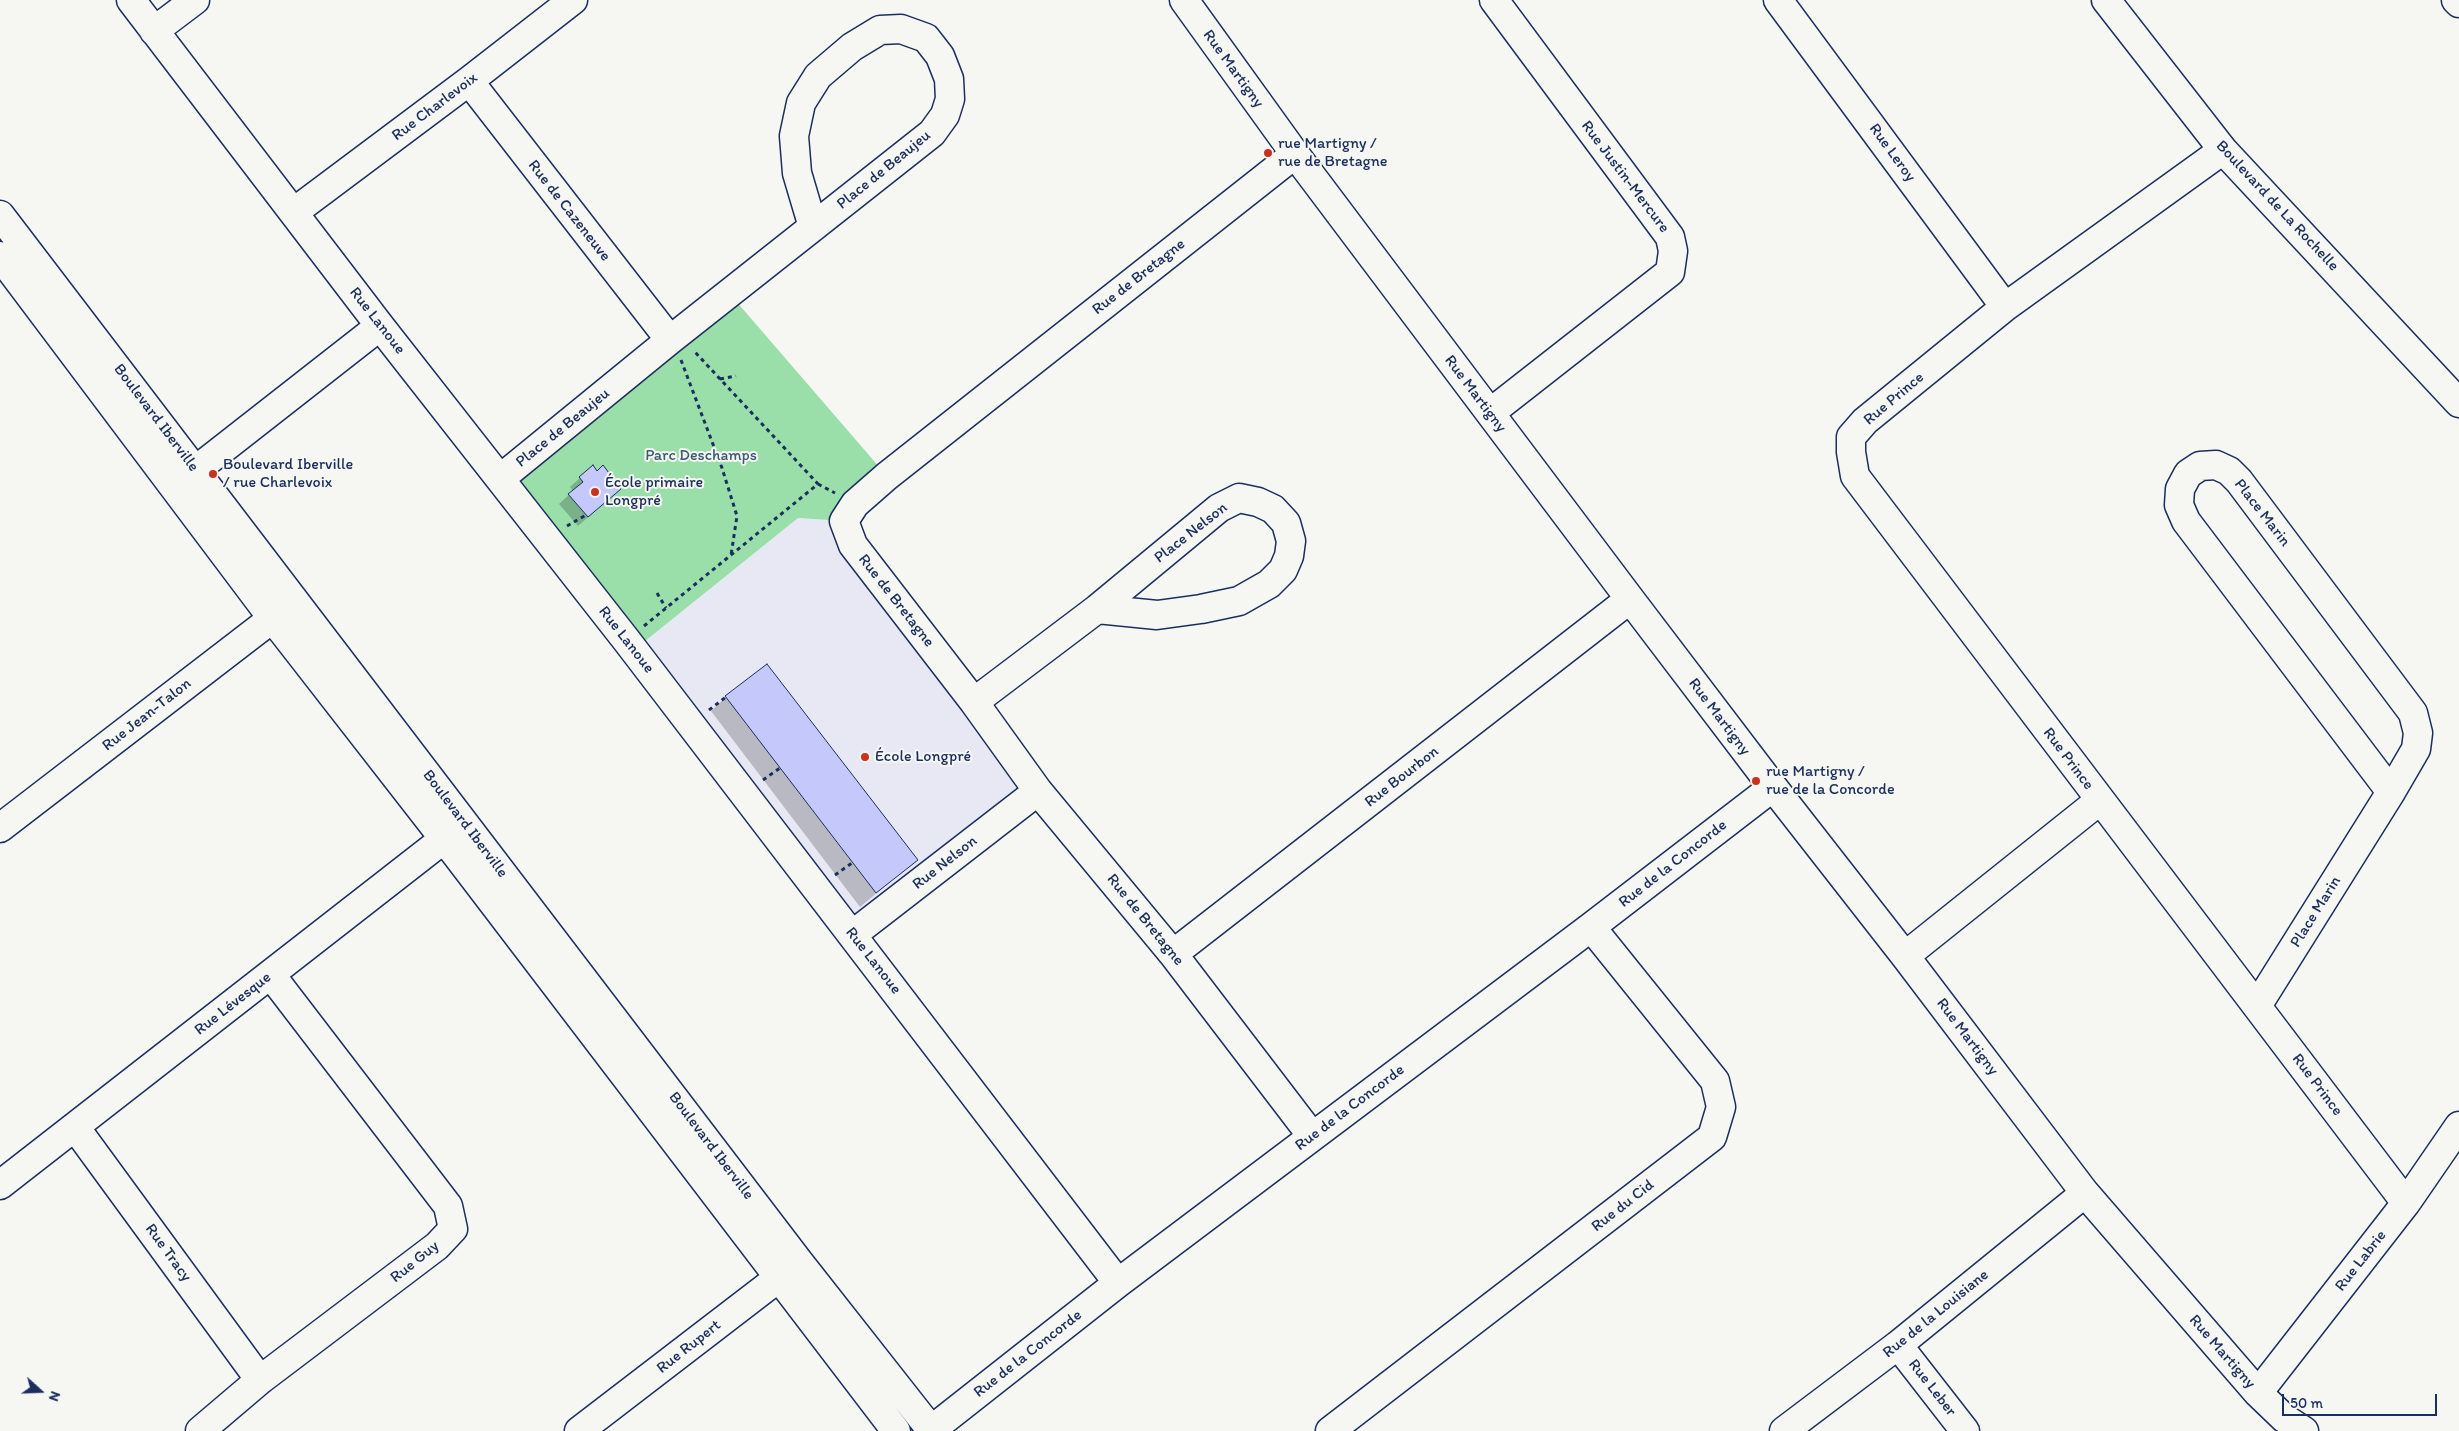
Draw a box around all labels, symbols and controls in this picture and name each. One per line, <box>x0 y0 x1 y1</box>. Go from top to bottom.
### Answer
street label: Rue Martigny <box>1198 26 1268 112</box>
street label: Rue Charlevoix <box>388 69 482 145</box>
street label: Rue Justin-Mercure <box>1577 117 1673 237</box>
street label: Rue Leroy <box>1864 120 1920 186</box>
street label: Place de Beaujeu <box>833 126 935 214</box>
place label: rue Martigny / rue de Bretagne <box>1278 134 1388 172</box>
street label: Boulevard de La Rochelle <box>2211 137 2343 275</box>
marker: rue Martigny / rue de Bretagne <box>1262 147 1274 159</box>
street label: Rue de Cazeneuve <box>523 156 615 266</box>
street label: Rue de Bretagne <box>1089 235 1189 319</box>
street label: Rue Lanoue <box>345 284 409 358</box>
street label: Rue Martigny <box>1440 352 1510 436</box>
street label: Boulevard Iberville <box>109 360 203 476</box>
street label: Rue Prince <box>1860 368 1928 430</box>
street label: Place de Beaujeu <box>512 384 614 472</box>
park label: Parc Deschamps <box>645 446 757 466</box>
place label: Boulevard Iberville / rue Charlevoix <box>223 455 353 493</box>
marker: Boulevard Iberville / rue Charlevoix <box>207 468 219 480</box>
place label: École primaire Longpré <box>605 473 703 511</box>
street label: Place Marin <box>2230 475 2294 551</box>
marker: École primaire Longpré <box>589 486 601 498</box>
street label: Place Nelson <box>1151 498 1231 568</box>
street label: Rue de Bretagne <box>854 551 938 651</box>
street label: Rue Lanoue <box>594 603 658 677</box>
street label: Rue Jean-Talon <box>99 674 195 756</box>
street label: Rue Martigny <box>1684 675 1754 759</box>
street label: Rue Prince <box>2038 724 2098 794</box>
street label: Rue Bourbon <box>1361 742 1443 812</box>
place label: École Longpré <box>875 747 971 767</box>
marker: École Longpré <box>859 751 871 763</box>
place label: rue Martigny / rue de la Concorde <box>1766 762 1895 800</box>
street label: Boulevard Iberville <box>418 766 512 882</box>
marker: rue Martigny / rue de la Concorde <box>1750 775 1762 787</box>
street label: Rue de la Concorde <box>1615 816 1731 912</box>
street label: Rue Nelson <box>909 832 981 894</box>
street label: Rue de Bretagne <box>1102 870 1188 970</box>
street label: Place Marin <box>2287 873 2345 951</box>
street label: Rue Lanoue <box>841 924 905 998</box>
street label: Rue Lévesque <box>191 968 275 1040</box>
street label: Rue Martigny <box>1932 995 2002 1079</box>
street label: Rue Prince <box>2287 1050 2347 1120</box>
street label: Rue de la Concorde <box>1292 1061 1408 1155</box>
street label: Boulevard Iberville <box>664 1088 758 1204</box>
street label: Rue du Cid <box>1588 1176 1658 1236</box>
street label: Rue Tracy <box>141 1220 195 1286</box>
street label: Rue Labrie <box>2331 1227 2391 1295</box>
street label: Rue Guy <box>387 1237 443 1287</box>
street label: Rue de la Louisiane <box>1879 1265 1993 1363</box>
street label: Rue de la Concorde <box>970 1306 1086 1402</box>
street label: Rue Martigny <box>2185 1311 2259 1393</box>
street label: Rue Rupert <box>653 1316 725 1378</box>
street label: Rue Leber <box>1904 1356 1960 1420</box>
north arrow <box>15 1366 65 1416</box>
scale bar <box>2284 1384 2439 1416</box>
text: N <box>45 1389 64 1404</box>
text: 50 m <box>2290 1394 2323 1412</box>

